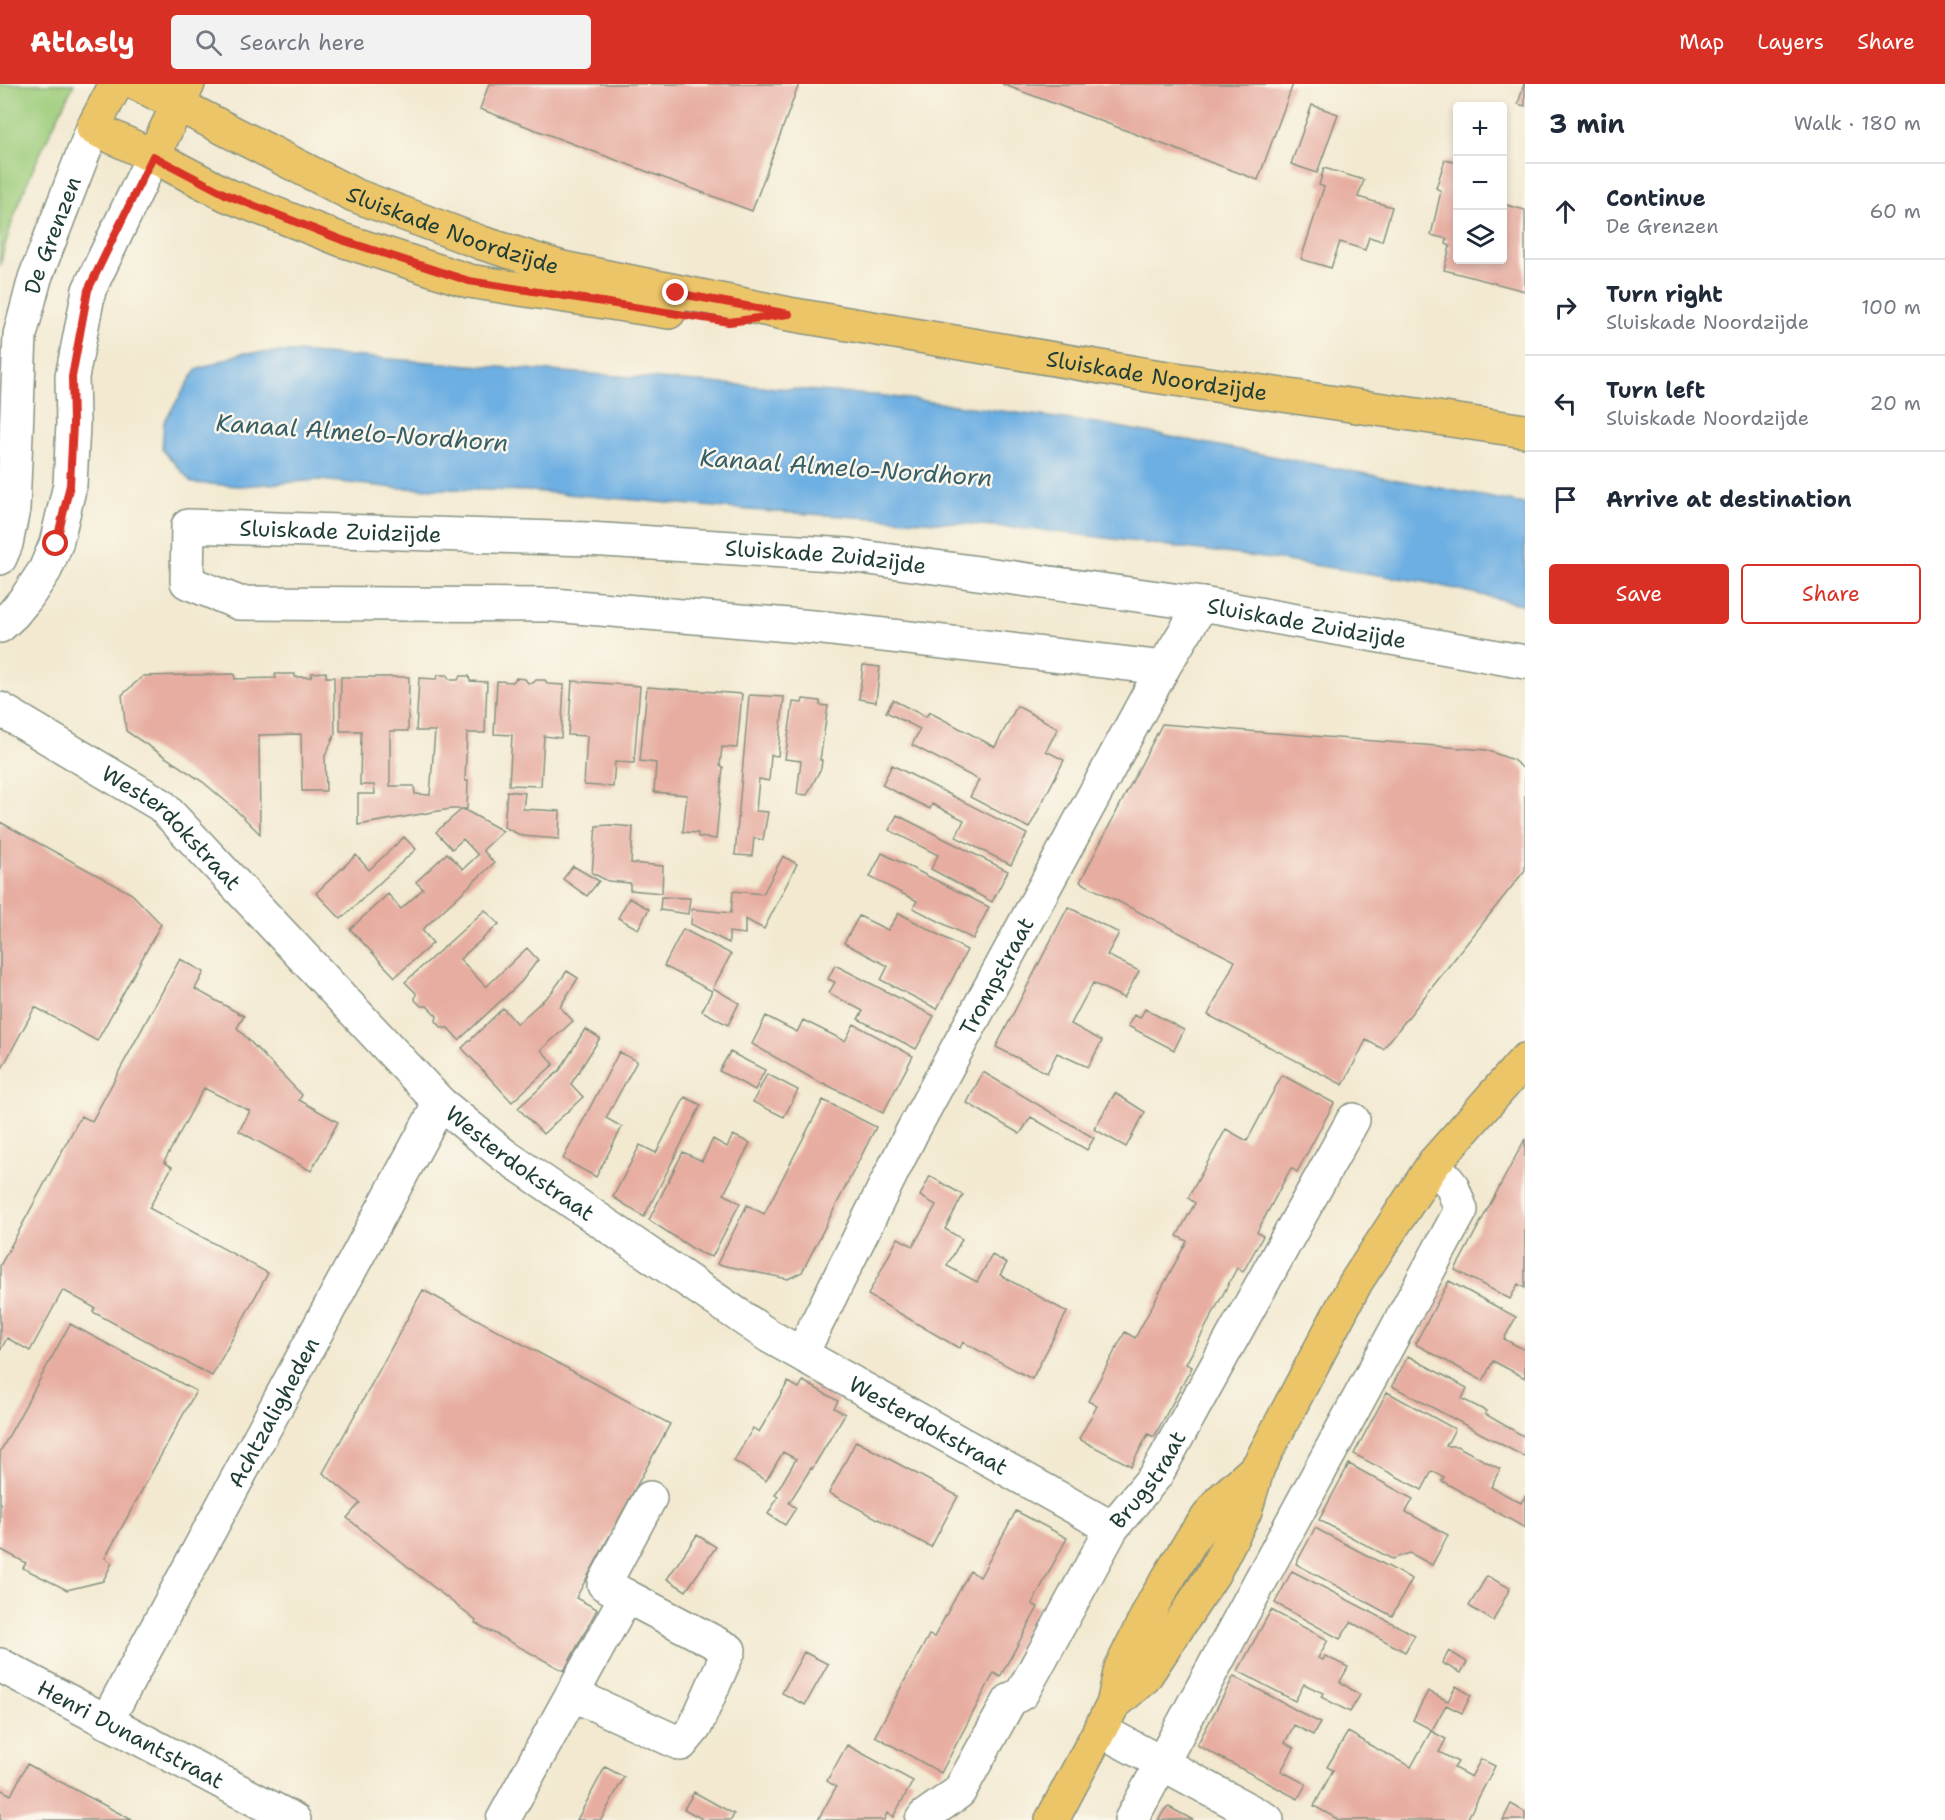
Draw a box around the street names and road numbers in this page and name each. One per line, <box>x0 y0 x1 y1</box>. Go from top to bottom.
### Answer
street label: De Grenzen <box>17 172 88 297</box>
street label: Sluiskade Noordzijde <box>341 180 563 281</box>
street label: Sluiskade Noordzijde <box>1044 344 1269 408</box>
street label: Sluiskade Zuidzijde <box>239 514 442 549</box>
street label: Sluiskade Zuidzijde <box>724 533 928 581</box>
street label: Sluiskade Zuidzijde <box>1205 591 1409 655</box>
street label: Westerdokstraat <box>96 759 247 897</box>
street label: Trompstraat <box>953 912 1041 1041</box>
street label: Westerdokstraat <box>439 1099 600 1228</box>
street label: Achtzaligheden <box>221 1332 326 1493</box>
street label: Westerdokstraat <box>844 1370 1013 1482</box>
street label: Brugstraat <box>1103 1426 1193 1535</box>
street label: Henri Dunantstraat <box>32 1673 229 1796</box>

